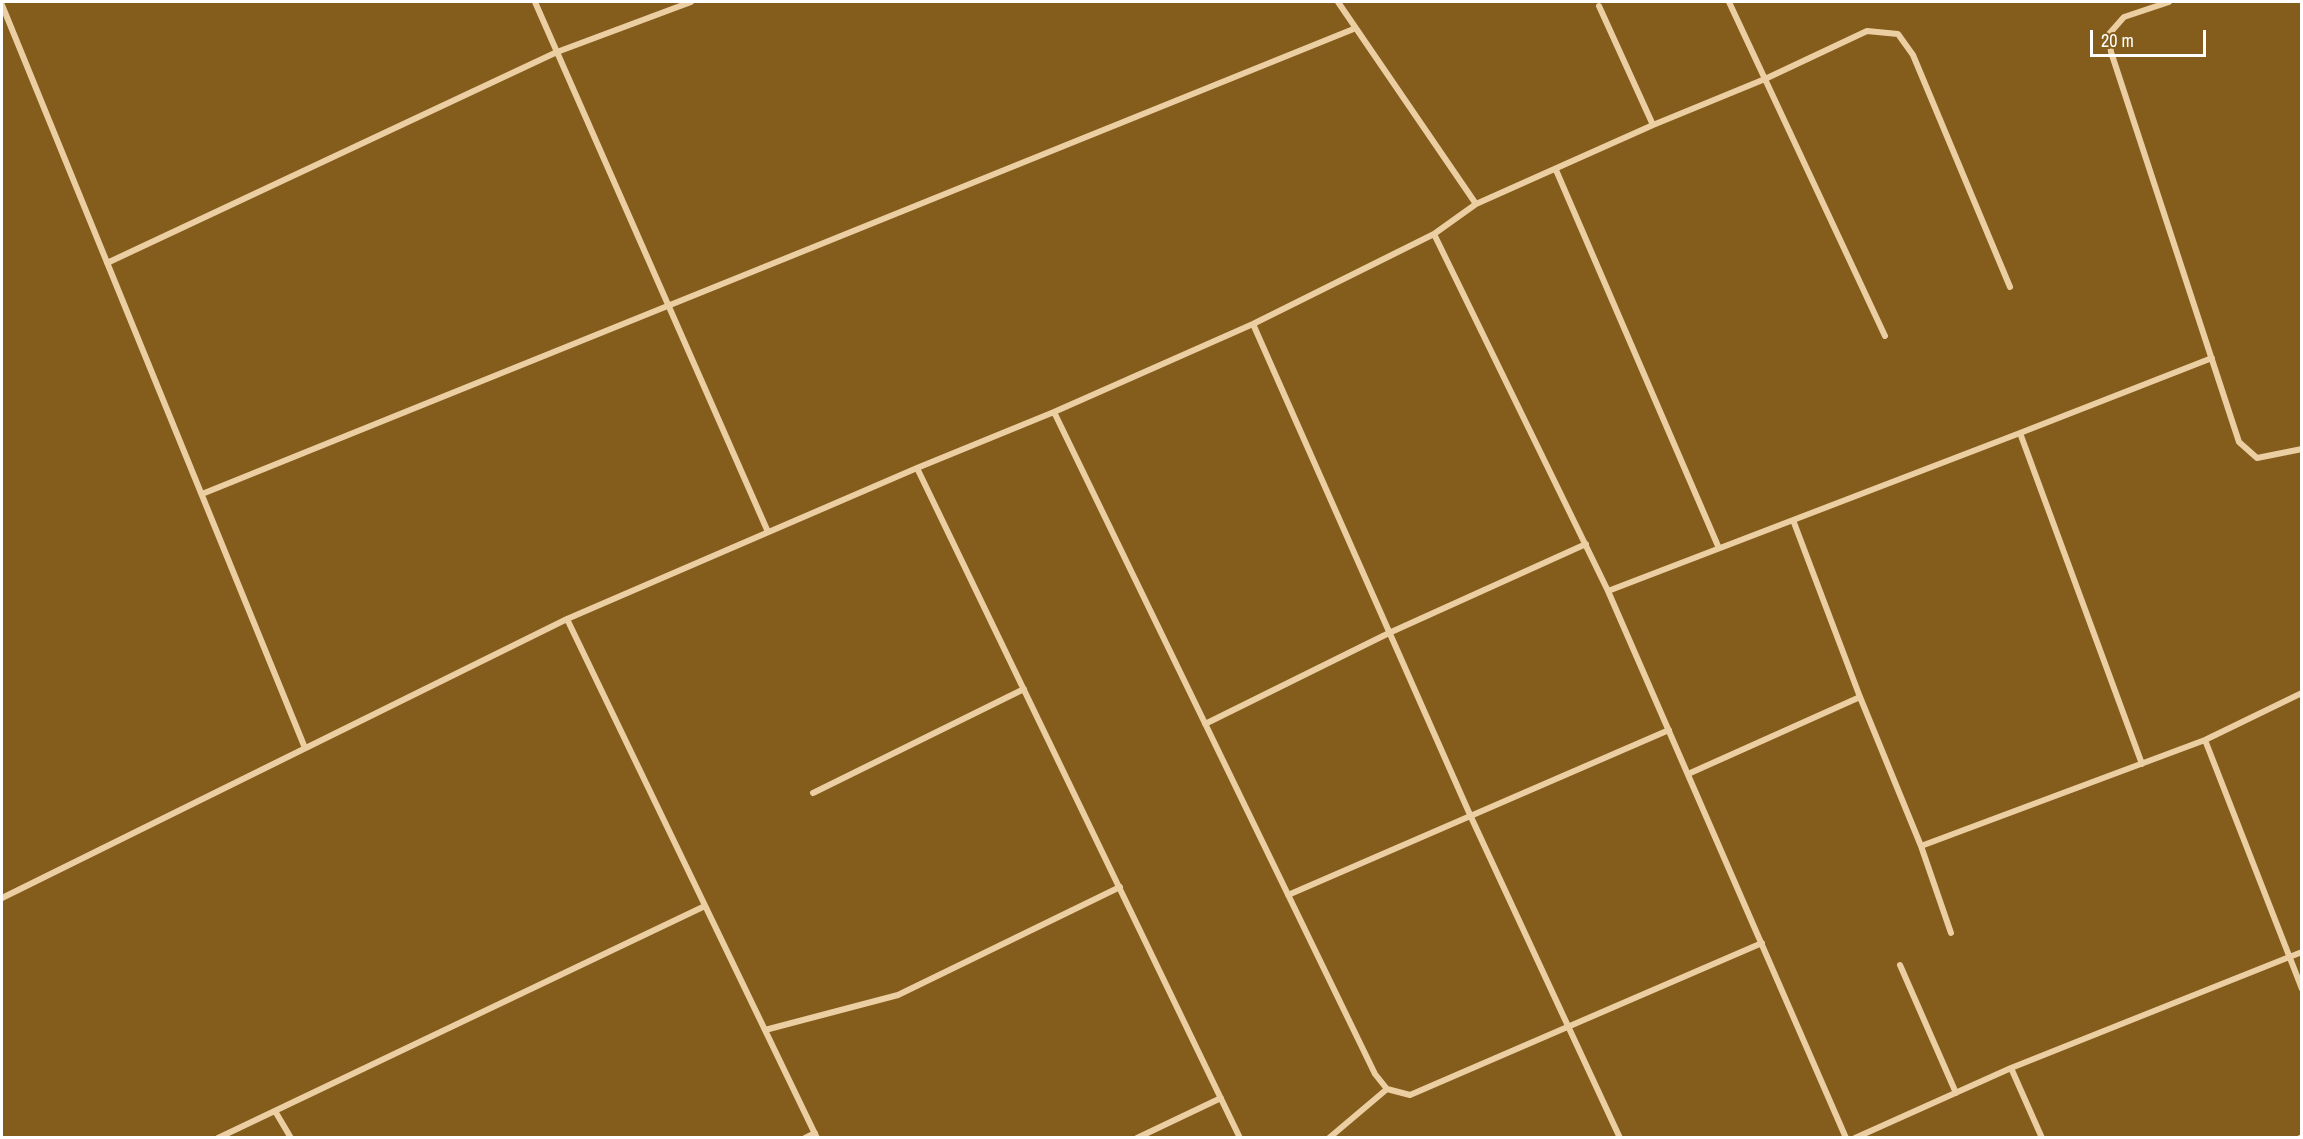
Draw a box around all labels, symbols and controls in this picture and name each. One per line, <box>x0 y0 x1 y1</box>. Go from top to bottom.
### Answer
scale bar <box>2093 18 2208 56</box>
text: 20 m <box>2101 28 2134 53</box>

